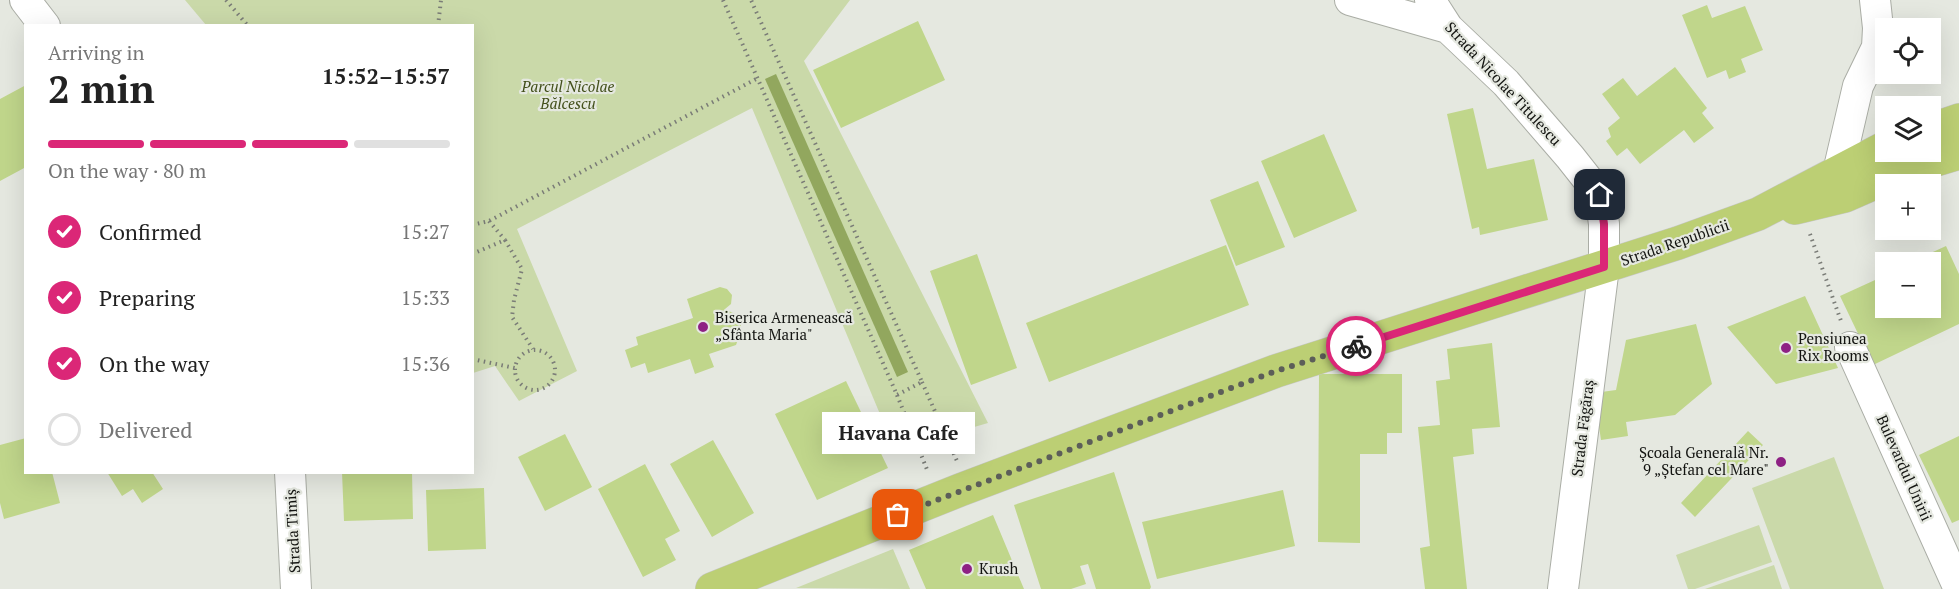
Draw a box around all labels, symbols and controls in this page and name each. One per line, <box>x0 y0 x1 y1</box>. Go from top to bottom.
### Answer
street label: Strada Nicolae Titulescu <box>1441 17 1567 150</box>
map controls <box>1875 18 1941 318</box>
button: locate <box>1875 18 1941 84</box>
text: Arriving in <box>48 39 144 66</box>
text: 15:52–15:57 <box>322 61 450 90</box>
text: 2 min <box>48 62 155 114</box>
park label: Parcul Nicolae Bălcescu <box>521 76 615 113</box>
button: layers <box>1875 96 1941 162</box>
text: On the way · 80 m <box>48 157 206 184</box>
pin <box>1574 169 1625 220</box>
button: + <box>1875 174 1941 240</box>
icon: home <box>1583 178 1616 211</box>
street label: Strada Republicii <box>1618 214 1732 270</box>
icon: check <box>48 215 81 248</box>
text: Confirmed <box>99 217 202 246</box>
text: 15:27 <box>401 218 450 245</box>
button: − <box>1875 252 1941 318</box>
icon: check <box>48 281 81 314</box>
text: Preparing <box>99 283 195 312</box>
text: 15:33 <box>401 284 450 311</box>
place label: Biserica Armenească „Sfânta Maria" <box>715 307 853 344</box>
courier <box>1326 316 1386 376</box>
marker: Biserica Armenească „Sfânta Maria" <box>696 320 710 334</box>
place label: Pensiunea Rix Rooms <box>1798 328 1869 365</box>
icon: bike <box>1340 330 1373 363</box>
marker: Pensiunea Rix Rooms <box>1779 341 1793 355</box>
icon: check <box>48 347 81 380</box>
text: On the way <box>99 349 209 378</box>
text: 15:36 <box>401 350 450 377</box>
street label: Strada Făgăraș <box>1566 378 1598 477</box>
street label: Bulevardul Unirii <box>1873 411 1937 524</box>
callout: Havana Cafe <box>822 413 974 455</box>
text: Delivered <box>99 415 192 444</box>
text: Havana Cafe <box>839 419 958 446</box>
place label: Școala Generală Nr. 9 „Ștefan cel Mare" <box>1639 442 1769 480</box>
marker: Școala Generală Nr. 9 „Ștefan cel Mare" <box>1774 455 1788 469</box>
street label: Strada Timiș <box>280 488 304 574</box>
pin <box>872 489 923 540</box>
icon: bag <box>881 498 914 531</box>
place label: Krush <box>979 558 1019 578</box>
marker: Krush <box>960 562 974 576</box>

